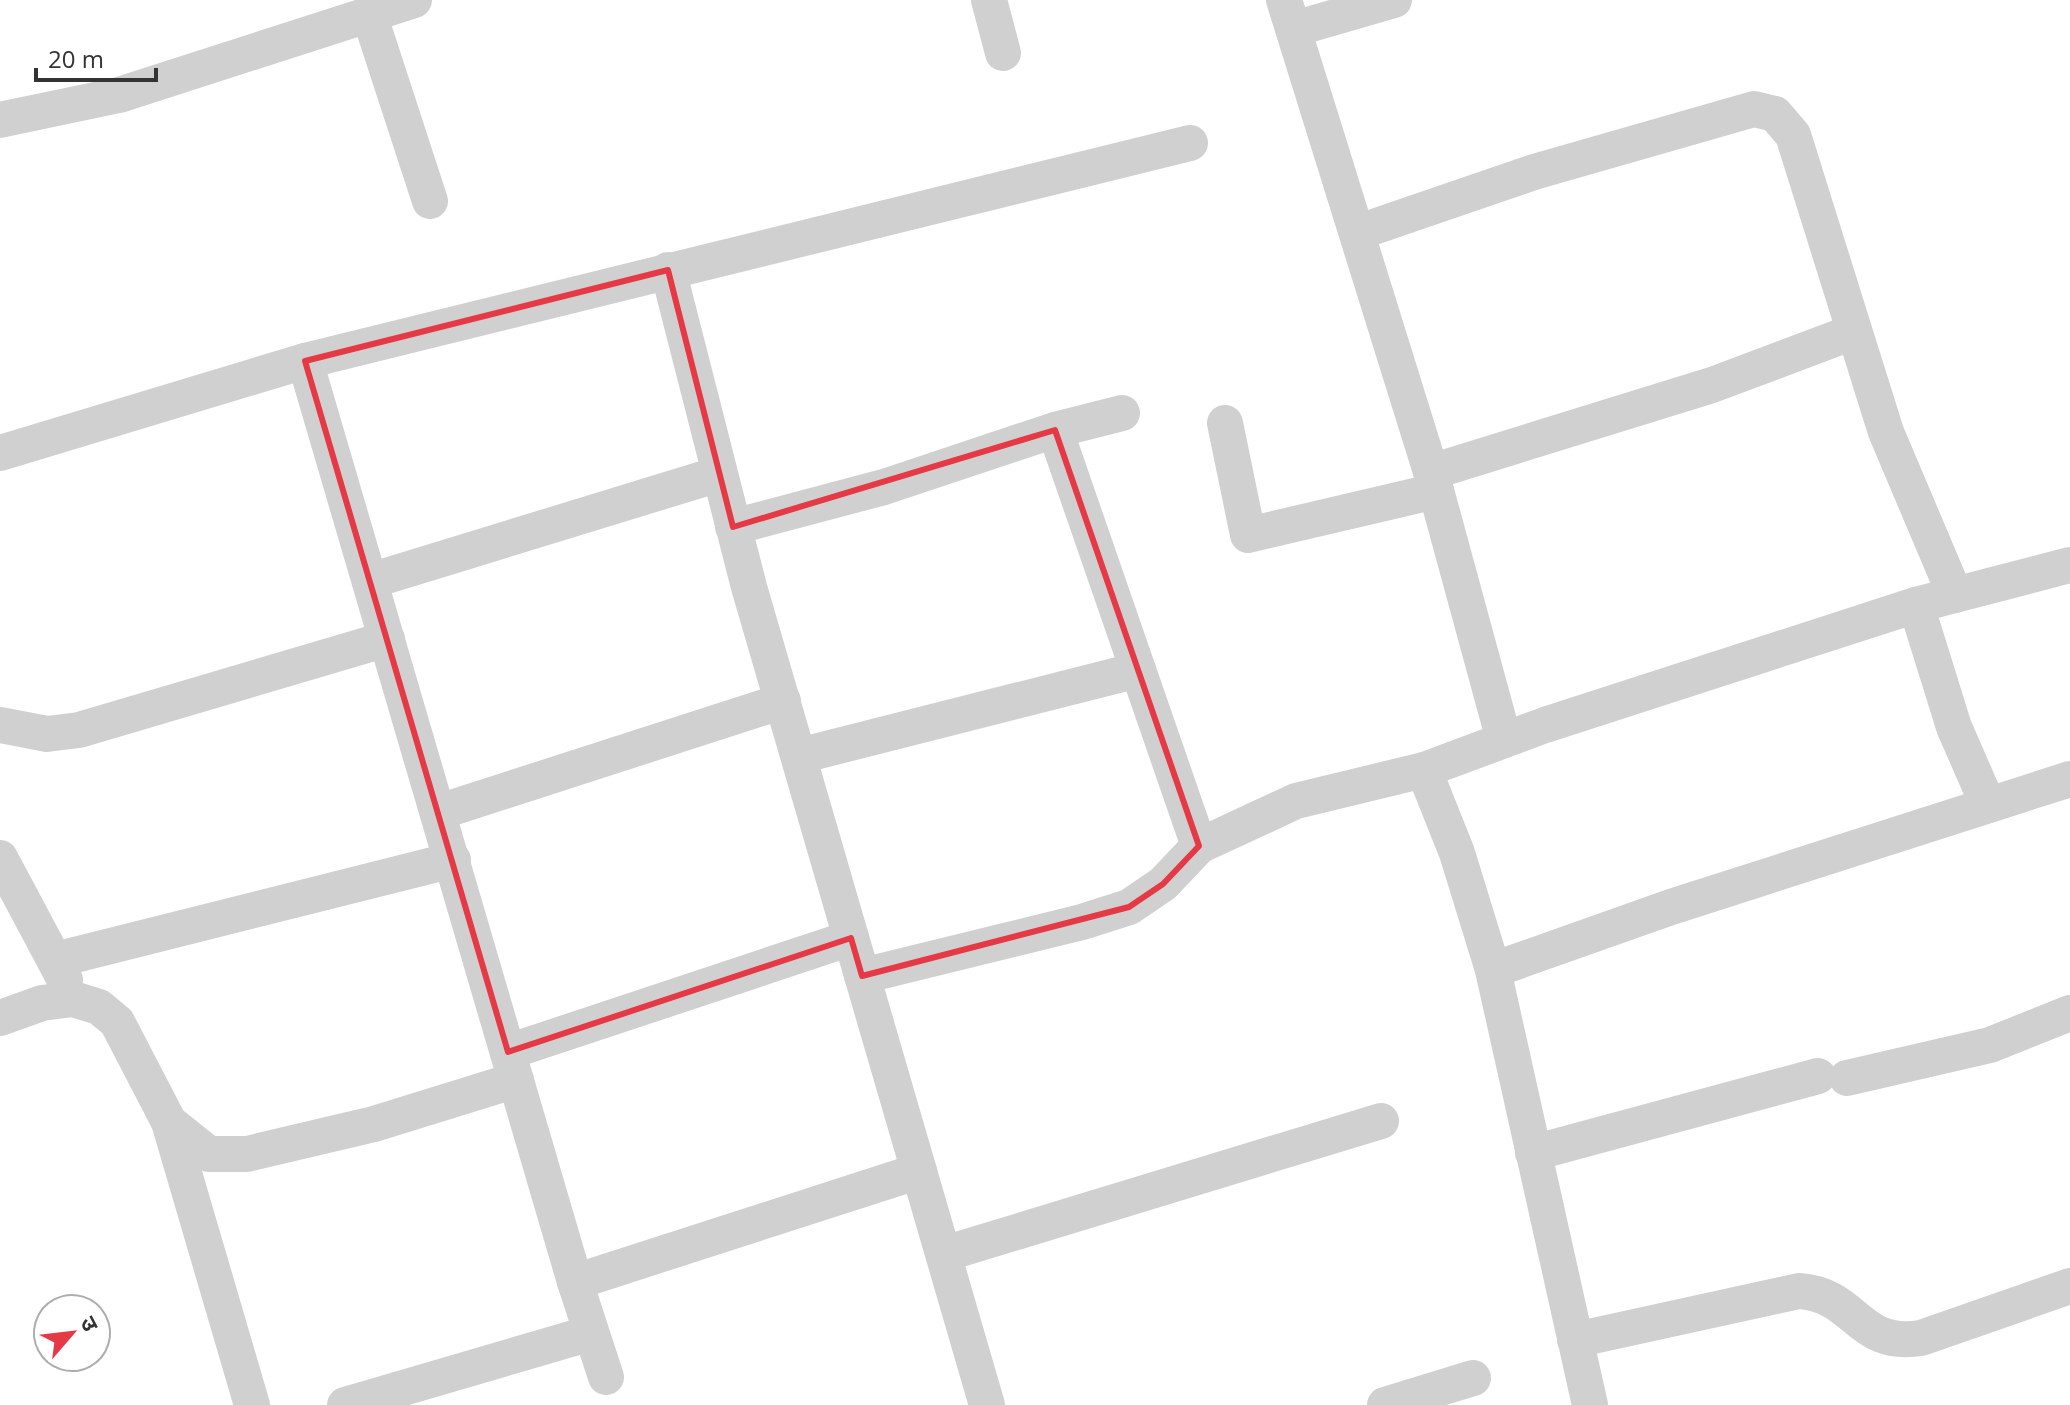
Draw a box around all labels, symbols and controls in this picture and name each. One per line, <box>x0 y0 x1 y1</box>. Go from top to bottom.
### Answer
scale bar <box>36 32 156 82</box>
text: 20 m <box>48 42 104 75</box>
north arrow <box>32 1293 112 1373</box>
text: उ <box>74 1310 107 1337</box>

